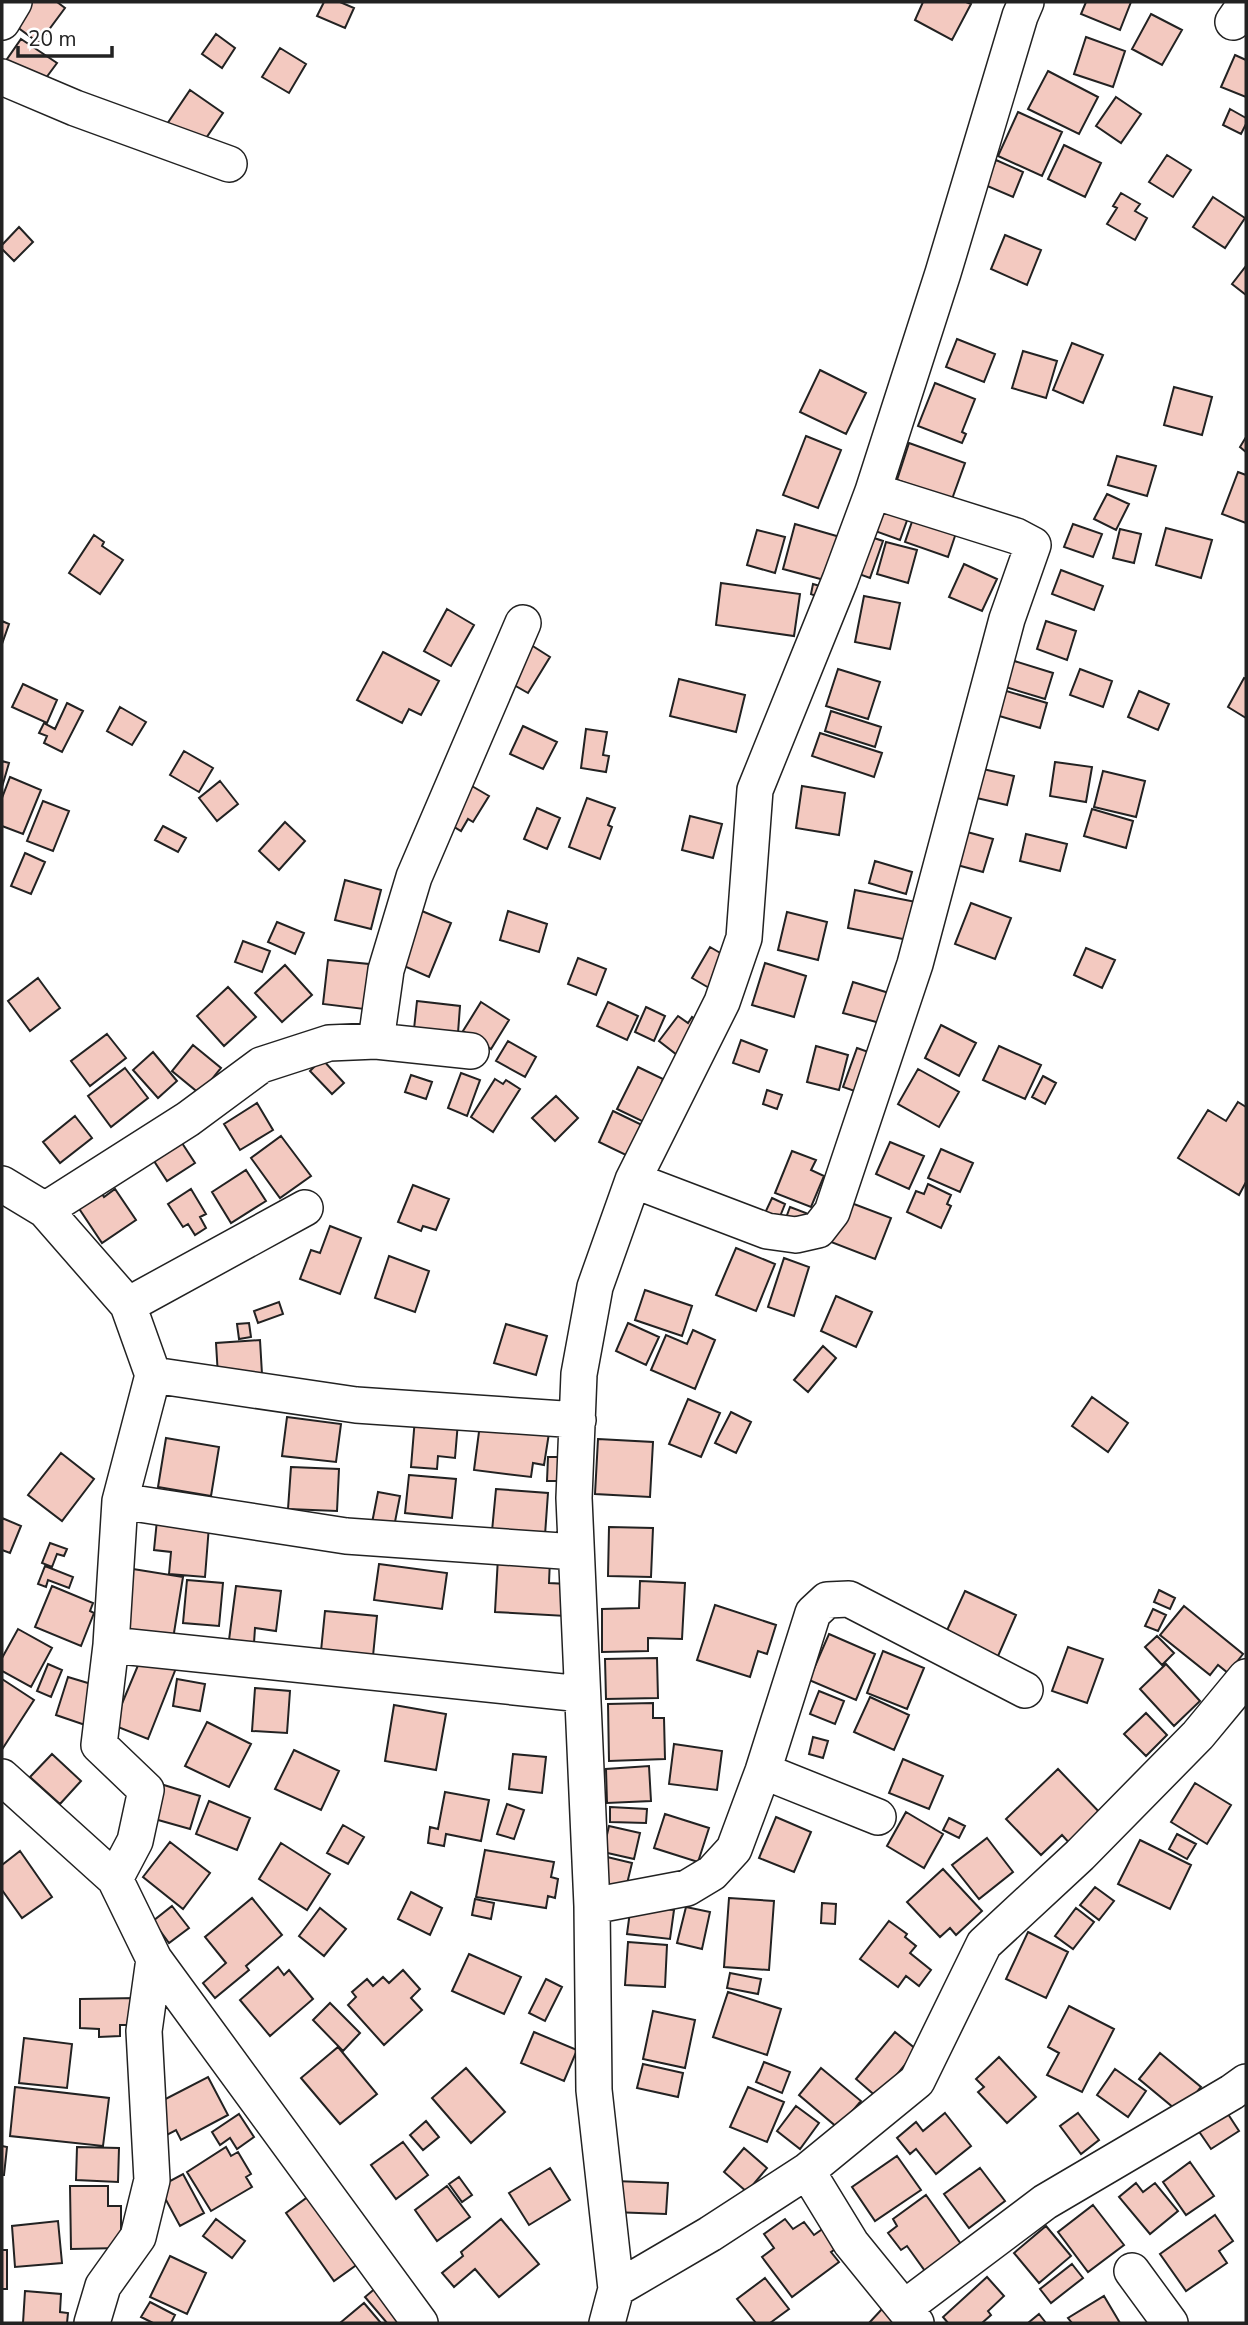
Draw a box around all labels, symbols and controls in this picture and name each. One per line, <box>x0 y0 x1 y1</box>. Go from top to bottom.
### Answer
scale bar <box>18 14 112 58</box>
text: 20 m <box>28 25 77 53</box>

